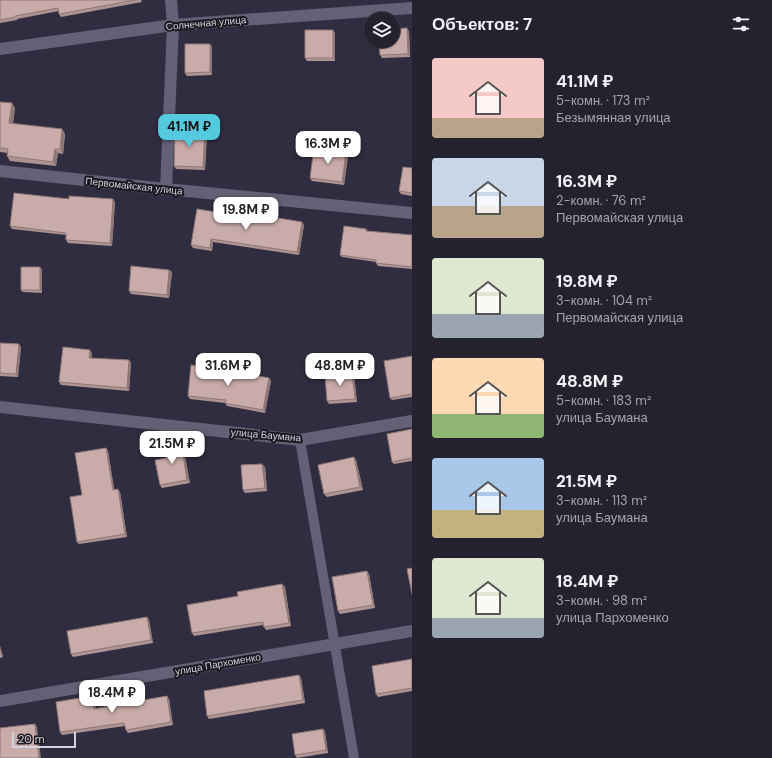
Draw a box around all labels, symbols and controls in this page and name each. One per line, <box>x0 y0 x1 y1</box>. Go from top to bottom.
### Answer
map controls <box>364 12 400 48</box>
button: layers <box>364 12 400 48</box>
street label: Солнечная улица <box>165 13 247 33</box>
text: Объектов: 7 <box>432 13 532 35</box>
icon: filters <box>730 13 752 35</box>
text: 41.1M ₽ <box>556 70 613 92</box>
icon: home <box>464 74 512 122</box>
text: 5-комн. · 173 m² <box>556 92 650 109</box>
text: Безымянная улица <box>556 109 671 126</box>
pin: 41.1M ₽ <box>152 114 226 148</box>
text: 41.1M ₽ <box>167 118 211 135</box>
pin: 16.3M ₽ <box>291 131 365 165</box>
text: 16.3M ₽ <box>305 135 351 152</box>
text: 16.3M ₽ <box>556 170 617 192</box>
street label: Первомайская улица <box>85 174 184 198</box>
icon: home <box>464 174 512 222</box>
text: 2-комн. · 76 m² <box>556 192 646 209</box>
pin: 19.8M ₽ <box>209 197 283 231</box>
text: 19.8M ₽ <box>222 201 270 218</box>
text: Первомайская улица <box>556 209 683 226</box>
text: 19.8M ₽ <box>556 270 618 292</box>
icon: home <box>464 274 512 322</box>
text: 3-комн. · 104 m² <box>556 292 652 309</box>
text: Первомайская улица <box>556 309 683 326</box>
pin: 31.6M ₽ <box>191 353 265 387</box>
pin: 48.8M ₽ <box>303 353 377 387</box>
text: 31.6M ₽ <box>205 357 251 374</box>
text: 48.8M ₽ <box>314 357 366 374</box>
text: 48.8M ₽ <box>556 370 623 392</box>
icon: home <box>464 374 512 422</box>
text: 5-комн. · 183 m² <box>556 392 651 409</box>
text: улица Баумана <box>556 409 648 426</box>
street label: улица Баумана <box>230 425 302 445</box>
pin: 21.5M ₽ <box>135 431 209 465</box>
text: 21.5M ₽ <box>149 435 195 452</box>
text: 21.5M ₽ <box>556 470 617 492</box>
icon: home <box>464 474 512 522</box>
text: 3-комн. · 113 m² <box>556 492 647 509</box>
text: улица Баумана <box>556 509 648 526</box>
text: 18.4M ₽ <box>556 570 618 592</box>
icon: home <box>464 574 512 622</box>
text: 3-комн. · 98 m² <box>556 592 647 609</box>
text: улица Пархоменко <box>556 609 669 626</box>
street label: улица Пархоменко <box>174 650 262 678</box>
pin: 18.4M ₽ <box>75 680 149 714</box>
text: 18.4M ₽ <box>88 684 136 701</box>
scale bar <box>12 730 76 749</box>
text: 20 m <box>18 732 44 746</box>

